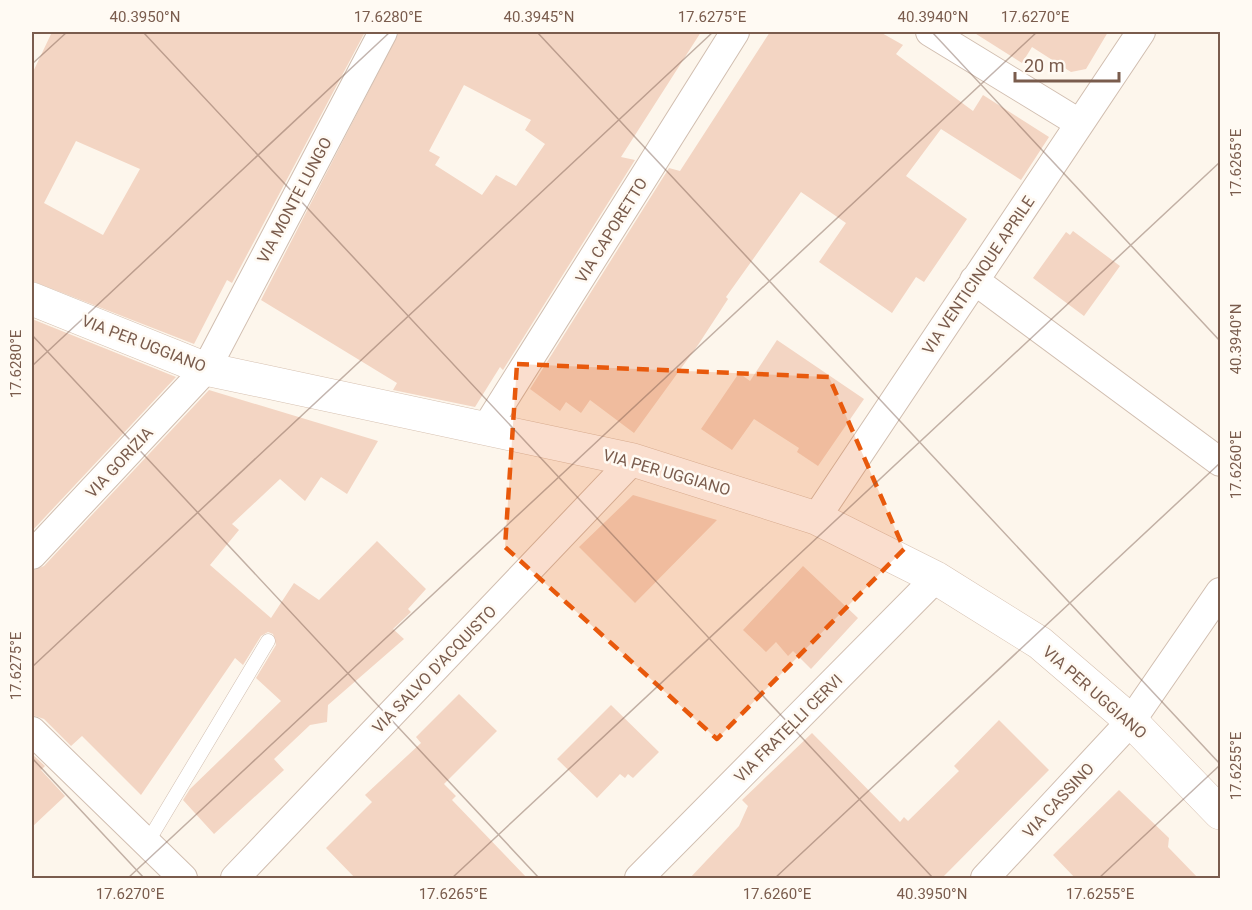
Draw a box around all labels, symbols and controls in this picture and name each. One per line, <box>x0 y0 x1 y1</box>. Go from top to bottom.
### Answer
text: 40.3950°N <box>110 8 180 26</box>
text: 17.6280°E <box>354 8 423 26</box>
text: 40.3945°N <box>504 8 574 26</box>
text: 17.6275°E <box>678 8 747 26</box>
text: 40.3940°N <box>898 8 968 26</box>
text: 17.6270°E <box>1001 8 1070 26</box>
scale bar <box>1015 45 1118 83</box>
text: 20 m <box>1024 55 1064 76</box>
text: 17.6265°E <box>1227 128 1245 197</box>
street label: VIA MONTE LUNGO <box>253 134 336 266</box>
street label: VIA CAPORETTO <box>572 174 651 286</box>
street label: VIA VENTICINQUE APRILE <box>918 193 1038 358</box>
text: 40.3940°N <box>1227 304 1245 374</box>
street label: VIA PER UGGIANO <box>79 311 209 376</box>
text: 17.6280°E <box>7 329 25 398</box>
street label: VIA GORIZIA <box>82 423 157 502</box>
text: 17.6260°E <box>1227 430 1245 499</box>
street label: VIA PER UGGIANO <box>601 445 733 500</box>
street label: VIA SALVO D'ACQUISTO <box>368 602 500 737</box>
text: 17.6275°E <box>7 631 25 700</box>
street label: VIA PER UGGIANO <box>1039 642 1151 743</box>
street label: VIA FRATELLI CERVI <box>730 670 846 786</box>
text: 17.6255°E <box>1227 731 1245 800</box>
street label: VIA CASSINO <box>1019 759 1098 842</box>
text: 17.6270°E <box>96 885 165 903</box>
text: 17.6265°E <box>419 885 488 903</box>
text: 17.6260°E <box>743 885 812 903</box>
text: 40.3950°N <box>897 885 967 903</box>
text: 17.6255°E <box>1066 885 1135 903</box>

